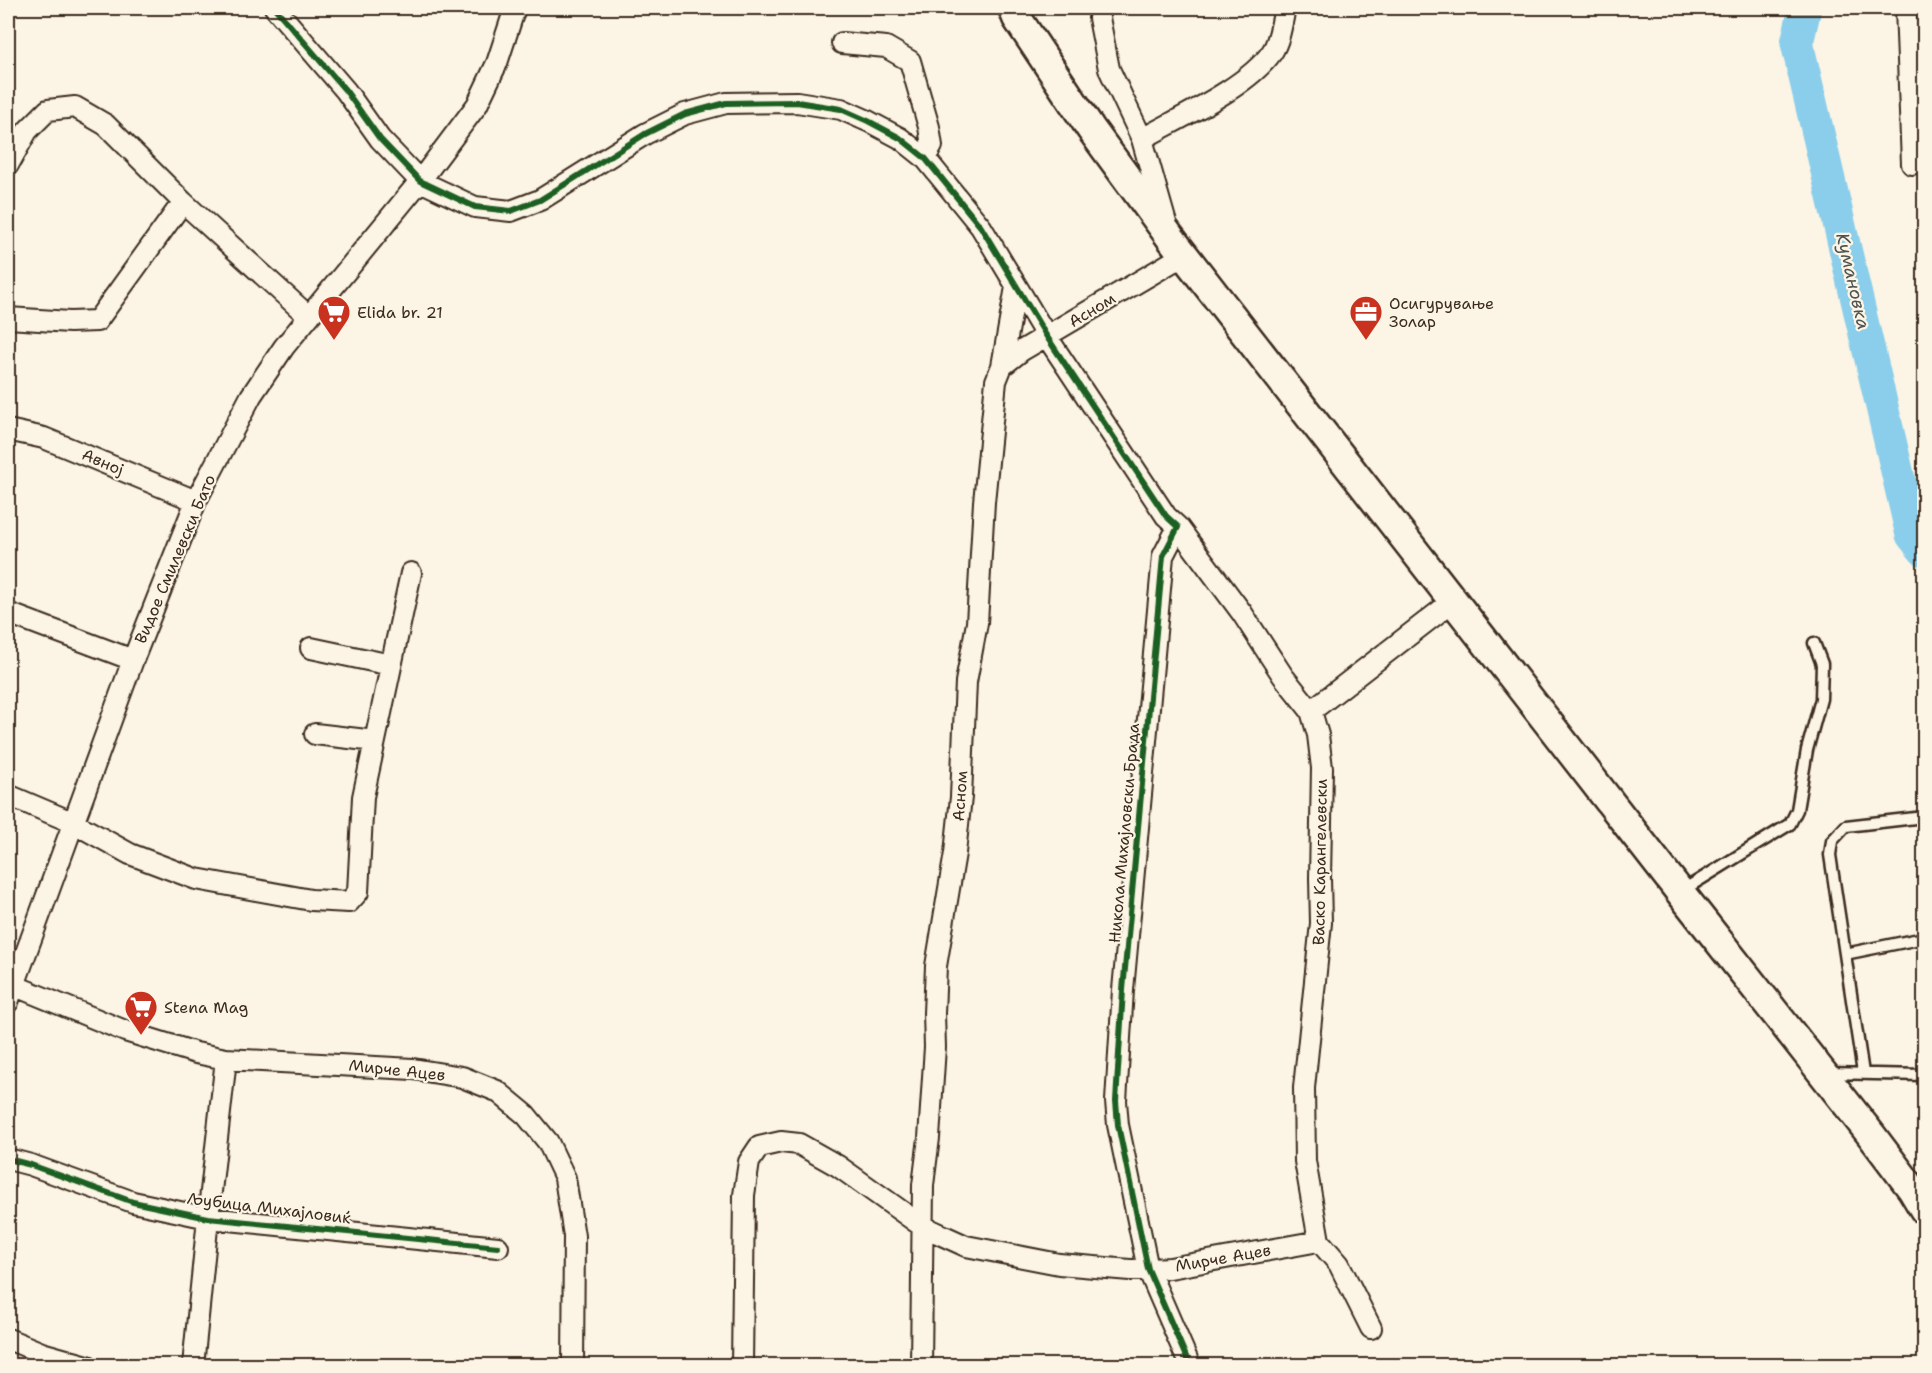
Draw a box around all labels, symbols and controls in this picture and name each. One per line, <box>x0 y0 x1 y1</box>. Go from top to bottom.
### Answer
water label: Кумановка <box>1830 230 1876 332</box>
street label: Асном <box>1065 288 1119 332</box>
place label: Осигурување Золар <box>1389 293 1494 332</box>
supermarket icon: Elida br. 21 <box>316 294 352 341</box>
office icon: Осигурување Золар <box>1348 294 1384 341</box>
place label: Elida br. 21 <box>357 302 443 323</box>
street label: Авној <box>79 444 127 480</box>
street label: Видое Смилевски Бато <box>130 471 220 647</box>
street label: Никола Михајловски Брада <box>1104 722 1144 944</box>
street label: Асном <box>948 770 972 822</box>
street label: Васко Карангелевски <box>1308 779 1332 945</box>
supermarket icon: Stena Mag <box>123 989 159 1036</box>
place label: Stena Mag <box>164 997 248 1018</box>
street label: Мирче Ацев <box>348 1054 446 1086</box>
street label: Љубица Михајловиќ <box>186 1188 353 1229</box>
street label: Мирче Ацев <box>1174 1239 1272 1277</box>

